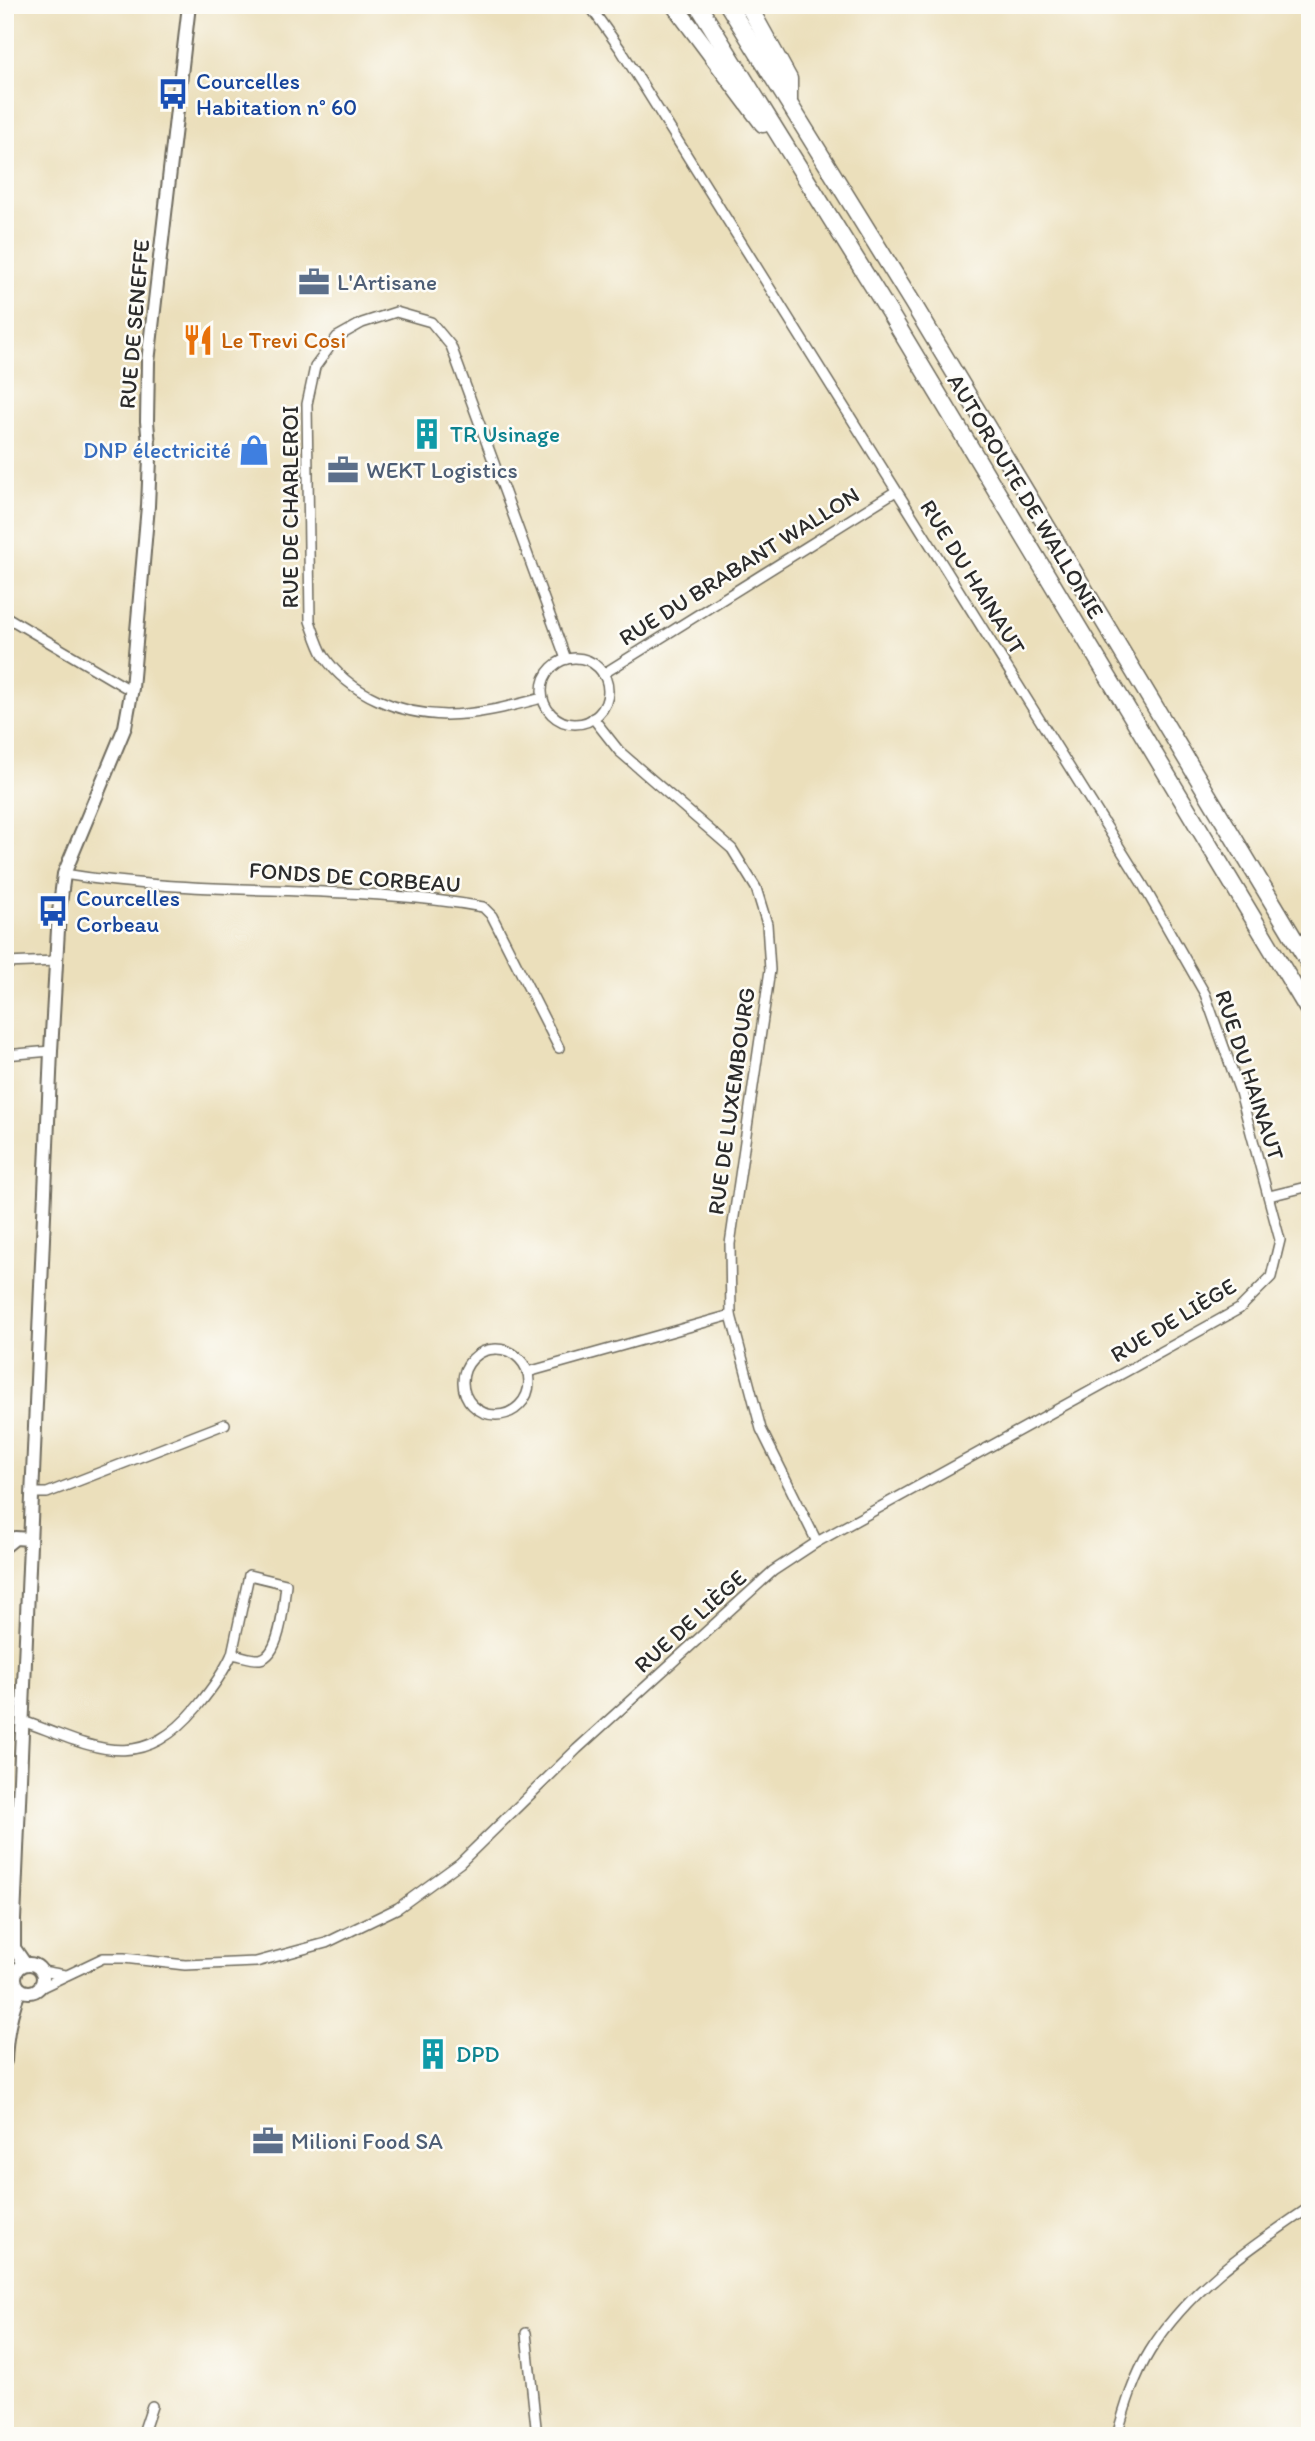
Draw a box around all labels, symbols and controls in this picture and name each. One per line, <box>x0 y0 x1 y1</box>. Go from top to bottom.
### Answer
place label: Courcelles Habitation n° 60 <box>196 67 357 121</box>
bus stop icon: Courcelles Habitation n° 60 <box>156 77 190 111</box>
street label: RUE DE SENEFFE <box>113 238 155 410</box>
office icon: L'Artisane <box>297 265 331 299</box>
place label: L'Artisane <box>337 268 437 296</box>
restaurant icon: Le Trevi Cosi <box>181 323 215 357</box>
place label: Le Trevi Cosi <box>221 326 346 354</box>
street label: AUTOROUTE DE WALLONIE <box>942 368 1110 624</box>
street label: RUE DE CHARLEROI <box>276 406 304 608</box>
building icon: TR Usinage <box>410 417 444 451</box>
place label: TR Usinage <box>450 420 560 448</box>
shop icon: DNP électricité <box>237 433 271 467</box>
place label: DNP électricité <box>83 436 231 464</box>
office icon: WEKT Logistics <box>326 453 360 487</box>
place label: WEKT Logistics <box>366 456 518 484</box>
street label: RUE DU BRABANT WALLON <box>614 480 864 652</box>
street label: RUE DU HAINAUT <box>914 494 1032 660</box>
street label: FONDS DE CORBEAU <box>248 856 462 898</box>
place label: Courcelles Corbeau <box>76 884 180 938</box>
bus stop icon: Courcelles Corbeau <box>36 894 70 928</box>
street label: RUE DE LUXEMBOURG <box>701 985 761 1217</box>
street label: RUE DU HAINAUT <box>1209 986 1291 1164</box>
street label: RUE DE LIÈGE <box>1105 1272 1241 1368</box>
street label: RUE DE LIÈGE <box>628 1563 752 1679</box>
building icon: DPD <box>416 2037 450 2071</box>
place label: DPD <box>456 2040 500 2068</box>
office icon: Milioni Food SA <box>251 2124 285 2158</box>
place label: Milioni Food SA <box>291 2127 443 2155</box>

